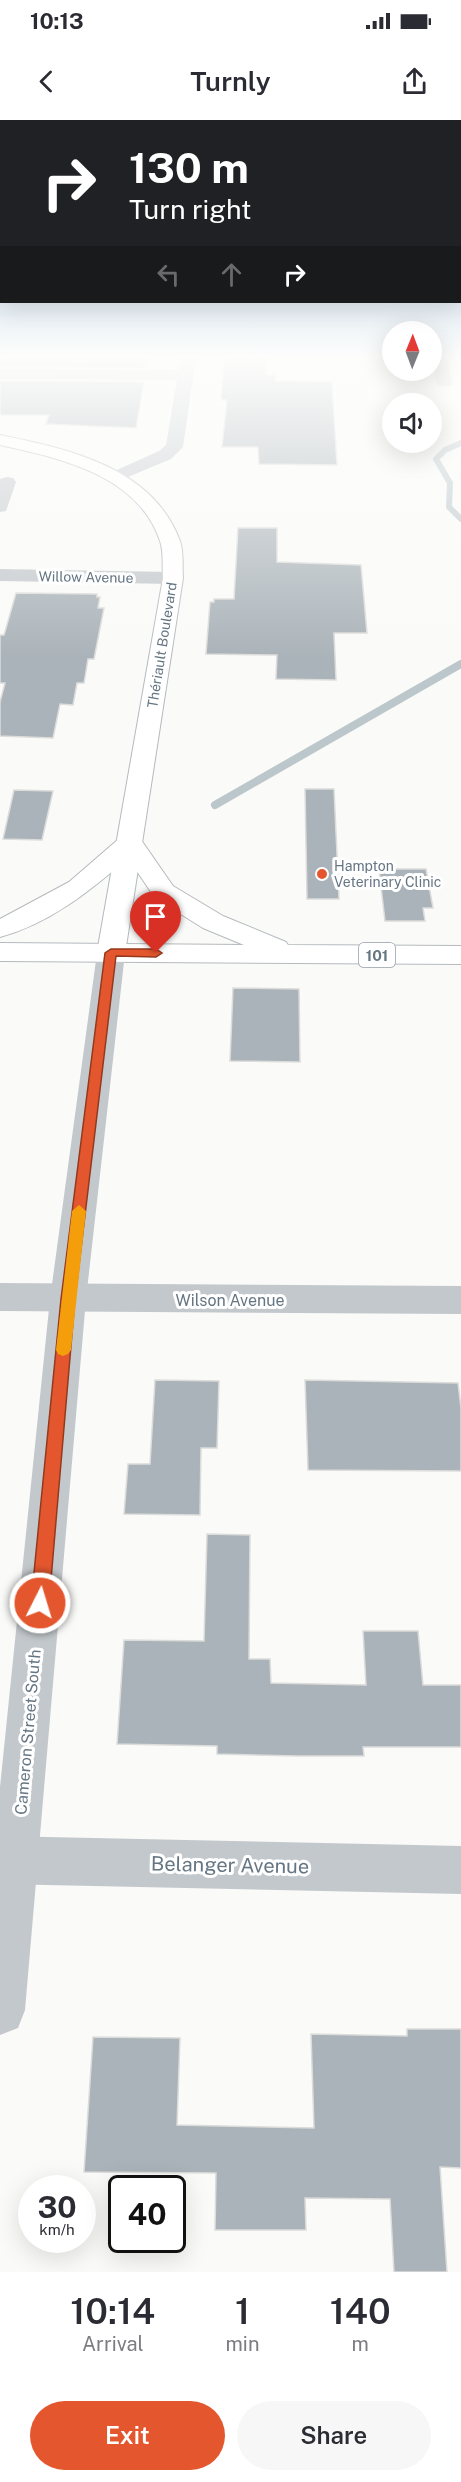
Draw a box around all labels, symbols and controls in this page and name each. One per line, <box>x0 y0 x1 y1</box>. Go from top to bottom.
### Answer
text: 10:13 <box>30 8 84 34</box>
icon: back <box>30 65 63 98</box>
text: Turnly <box>190 65 271 97</box>
icon: share <box>398 65 431 98</box>
text: 130 m <box>129 143 249 192</box>
icon: right <box>30 144 108 222</box>
text: Turn right <box>129 193 252 225</box>
icon: left <box>152 258 185 291</box>
icon: ahead <box>215 258 248 291</box>
icon: right <box>278 258 311 291</box>
north arrow <box>382 321 442 381</box>
map controls <box>382 321 442 453</box>
button: sound <box>382 393 442 453</box>
street label: Willow Avenue <box>38 568 134 586</box>
street label: Thériault Boulevard <box>144 581 180 709</box>
place label: Hampton Veterinary Clinic <box>334 858 441 890</box>
marker: Hampton Veterinary Clinic <box>315 867 329 881</box>
pin <box>130 891 181 953</box>
icon: arrive <box>139 900 172 933</box>
road number: 101 <box>359 943 395 967</box>
street label: Wilson Avenue <box>175 1291 285 1310</box>
position arrow <box>8 1571 72 1635</box>
street label: Cameron Street South <box>11 1648 45 1816</box>
street label: Belanger Avenue <box>151 1852 309 1878</box>
speed limit sign: 40 <box>108 2175 186 2253</box>
text: 30 <box>37 2189 77 2225</box>
text: km/h <box>39 2221 75 2238</box>
text: 10:14 <box>70 2290 155 2332</box>
text: 1 <box>235 2290 250 2332</box>
text: 140 <box>330 2290 391 2332</box>
text: Arrival <box>82 2332 144 2356</box>
text: min <box>226 2332 259 2356</box>
text: m <box>352 2332 369 2356</box>
button: Exit <box>30 2401 225 2470</box>
button: Share <box>237 2401 431 2470</box>

